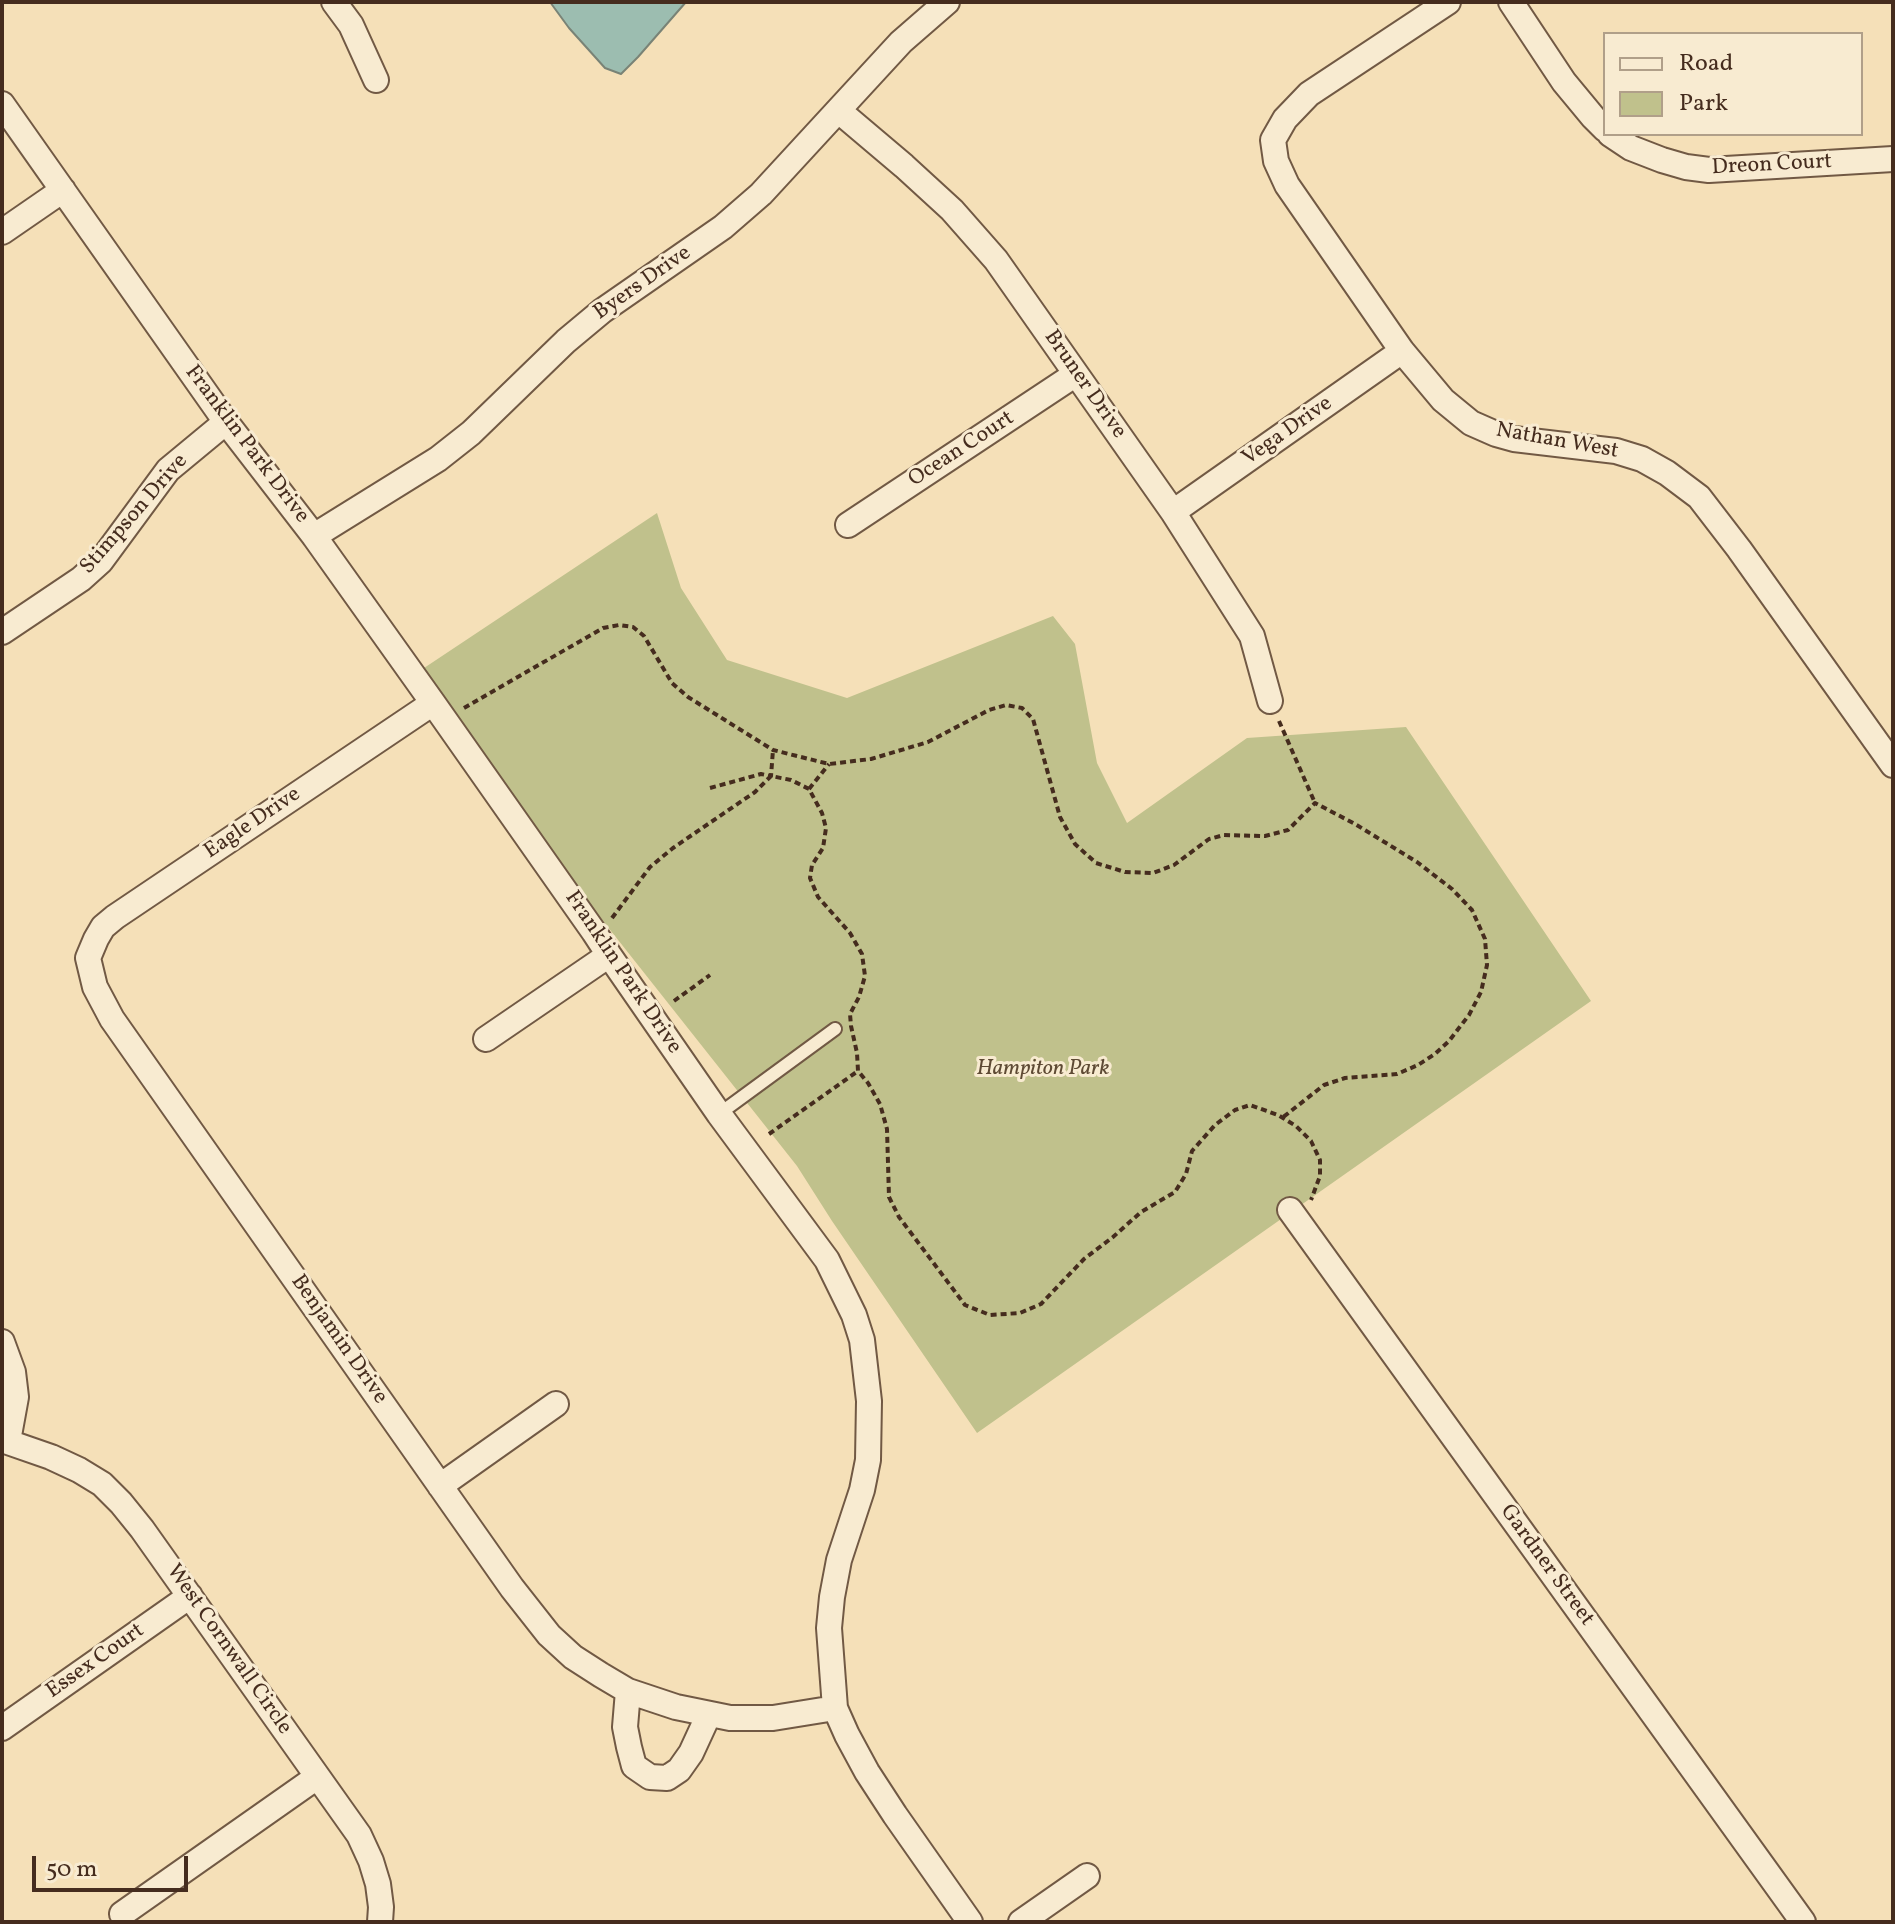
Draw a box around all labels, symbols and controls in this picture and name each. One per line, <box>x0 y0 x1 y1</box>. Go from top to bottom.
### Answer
legend <box>1603 32 1863 136</box>
text: Road <box>1679 47 1733 81</box>
text: Park <box>1679 87 1728 121</box>
street label: Dreon Court <box>1711 150 1833 182</box>
street label: Byers Drive <box>589 241 697 327</box>
street label: Bruner Drive <box>1037 326 1131 444</box>
street label: Franklin Park Drive <box>178 361 314 529</box>
street label: Vega Drive <box>1238 391 1338 473</box>
street label: Ocean Court <box>904 406 1020 494</box>
street label: Nathan West <box>1494 418 1620 466</box>
street label: Stimpson Drive <box>76 449 194 581</box>
street label: Eagle Drive <box>200 782 306 866</box>
street label: Franklin Park Drive <box>558 887 686 1059</box>
park label: Hampiton Park <box>977 1057 1109 1083</box>
street label: Benjamin Drive <box>284 1270 392 1410</box>
street label: Gardner Street <box>1493 1500 1599 1632</box>
street label: West Cornwall Circle <box>159 1560 297 1740</box>
street label: Essex Court <box>42 1619 150 1705</box>
scale bar <box>36 1840 192 1890</box>
text: 50 m <box>46 1853 98 1887</box>

